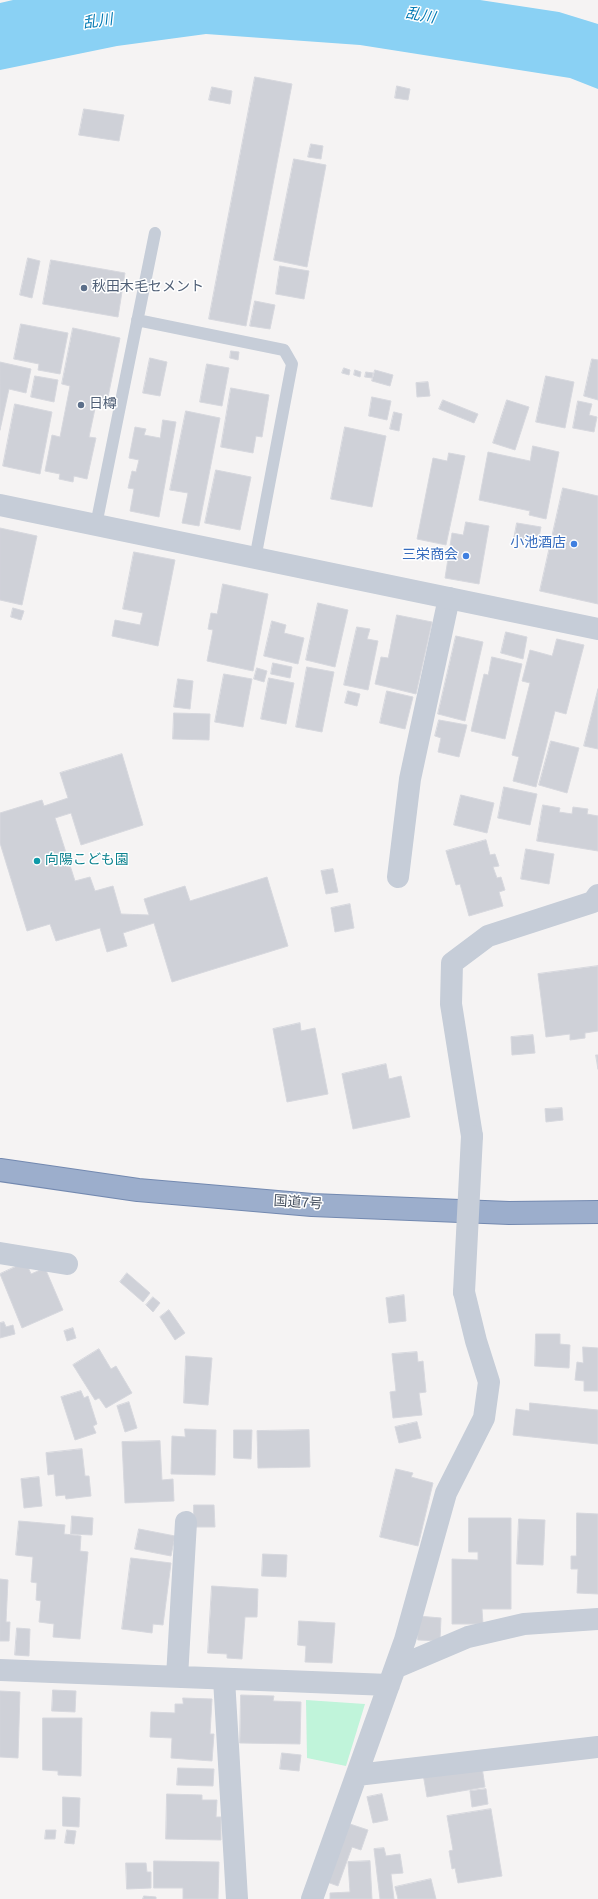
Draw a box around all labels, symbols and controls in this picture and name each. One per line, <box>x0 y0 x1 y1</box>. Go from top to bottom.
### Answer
water label: 乱川 <box>404 6 436 28</box>
water label: 乱川 <box>82 12 114 34</box>
place label: 秋田木毛セメント <box>92 280 204 296</box>
marker: 秋田木毛セメント <box>79 283 89 293</box>
place label: 日樽 <box>89 397 117 413</box>
marker: 日樽 <box>76 400 86 410</box>
place label: 小池酒店 <box>510 536 566 552</box>
marker: 小池酒店 <box>569 539 579 549</box>
place label: 三栄商会 <box>402 548 458 564</box>
marker: 三栄商会 <box>461 551 471 561</box>
place label: 向陽こども園 <box>45 853 129 869</box>
marker: 向陽こども園 <box>32 856 42 866</box>
street label: 国道7号 <box>273 1194 323 1214</box>

